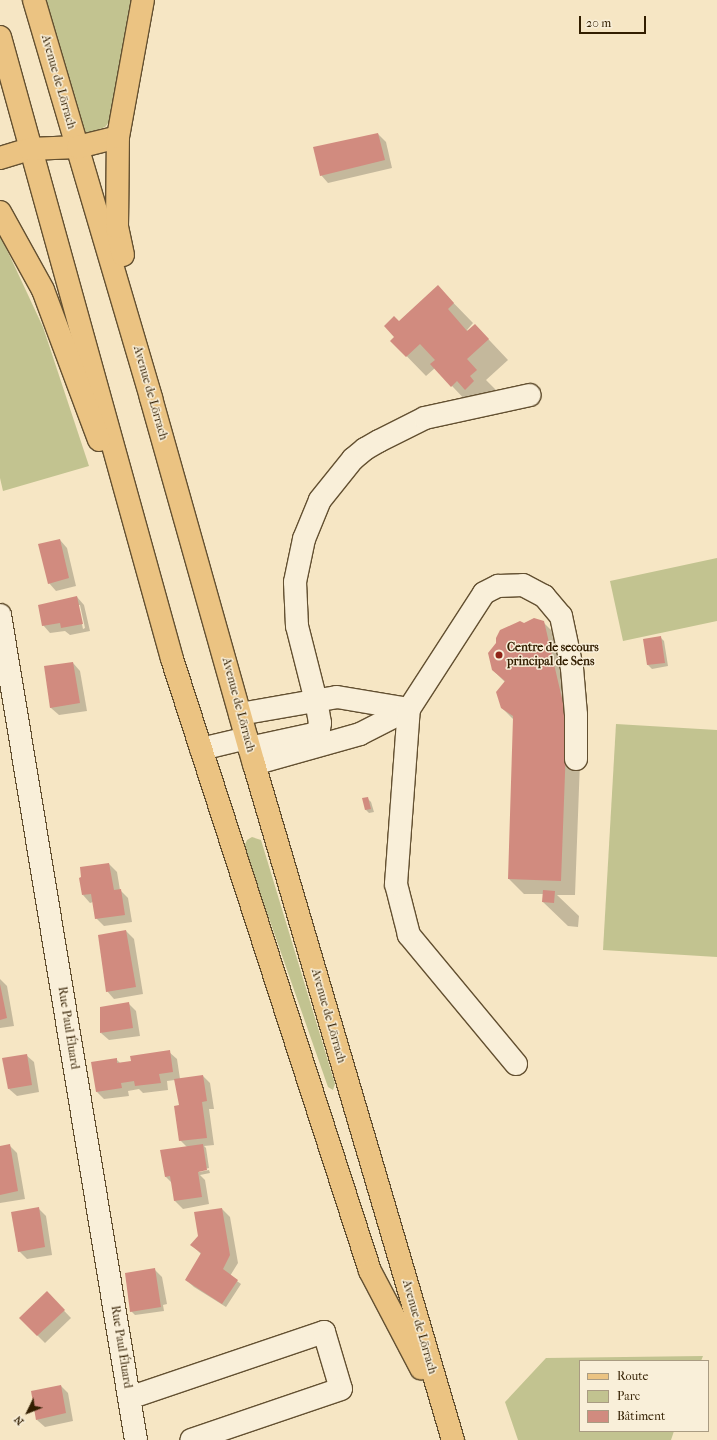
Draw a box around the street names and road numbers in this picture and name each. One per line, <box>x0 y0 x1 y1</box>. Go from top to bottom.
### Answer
street label: Avenue de Lörrach <box>38 33 78 131</box>
street label: Avenue de Lörrach <box>130 344 170 442</box>
street label: Avenue de Lörrach <box>218 656 258 754</box>
street label: Avenue de Lörrach <box>308 967 348 1065</box>
street label: Rue Paul Éluard <box>54 986 82 1070</box>
street label: Avenue de Lörrach <box>399 1278 439 1376</box>
street label: Rue Paul Éluard <box>107 1305 135 1389</box>

